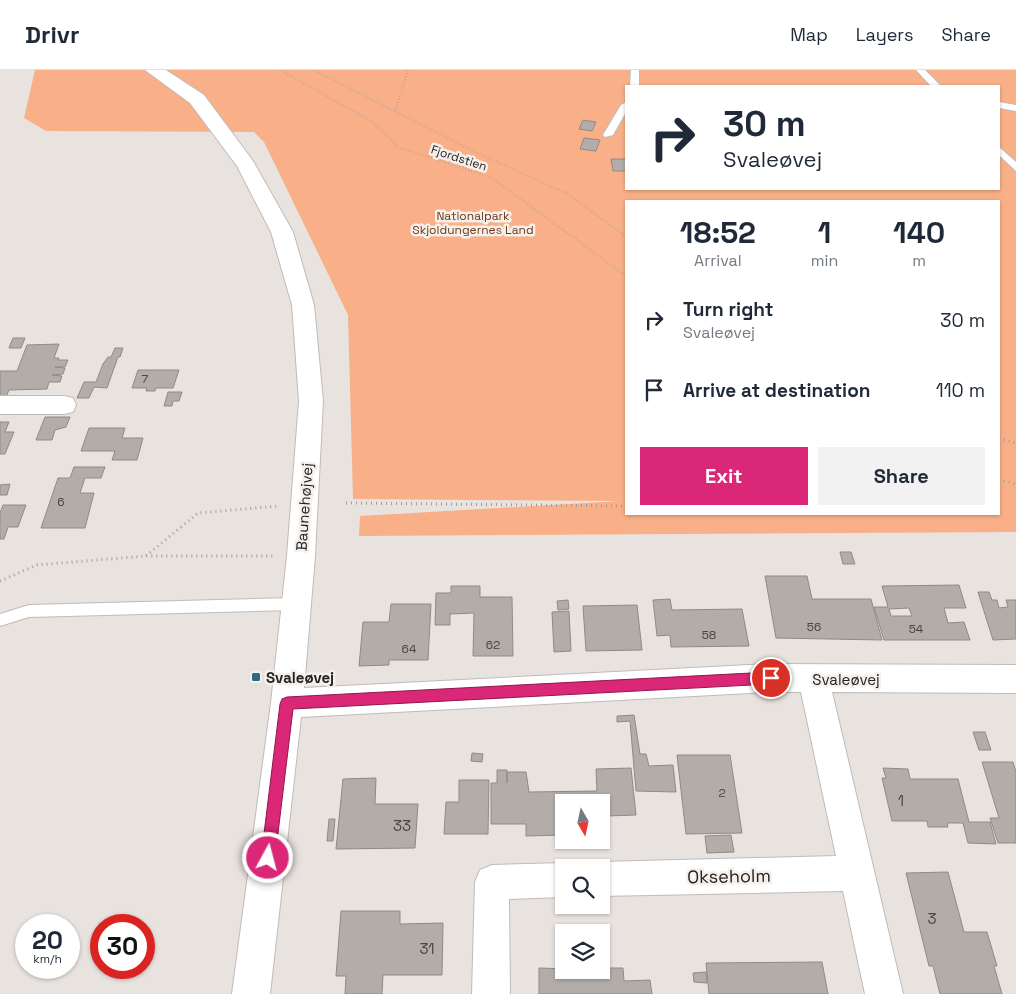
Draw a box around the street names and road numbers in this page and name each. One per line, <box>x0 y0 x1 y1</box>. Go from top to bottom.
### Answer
street label: Fjordstien <box>429 141 489 175</box>
street label: Baunehøjvej <box>291 462 317 552</box>
street label: Svaleøvej <box>812 670 880 689</box>
street label: Okseholm <box>687 864 771 888</box>

